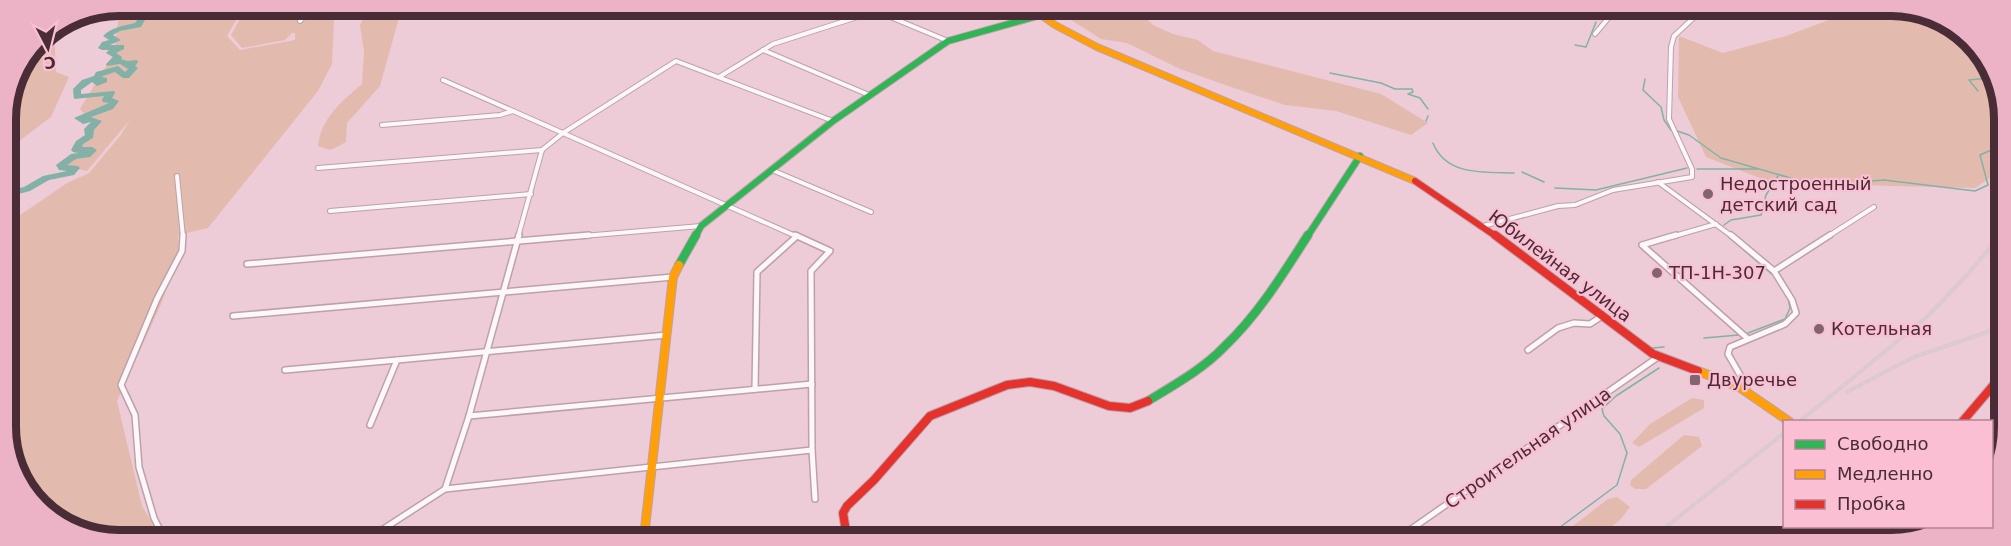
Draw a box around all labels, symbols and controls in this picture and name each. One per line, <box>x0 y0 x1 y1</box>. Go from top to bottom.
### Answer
north arrow <box>18 18 78 78</box>
text: С <box>43 52 57 73</box>
place label: Недостроенный детский сад <box>1720 173 1871 215</box>
marker: Недостроенный детский сад <box>1701 187 1715 201</box>
street label: Юбилейная улица <box>1485 205 1636 326</box>
place label: ТП-1Н-307 <box>1668 262 1766 283</box>
marker: ТП-1Н-307 <box>1650 266 1664 280</box>
place label: Котельная <box>1831 318 1932 339</box>
marker: Котельная <box>1812 322 1826 336</box>
place label: Двуречье <box>1707 369 1797 390</box>
marker: Двуречье <box>1688 373 1702 387</box>
street label: Строительная улица <box>1441 382 1615 513</box>
legend <box>1783 420 1993 528</box>
text: Свободно <box>1837 433 1929 454</box>
text: Медленно <box>1837 463 1933 484</box>
text: Пробка <box>1837 493 1906 514</box>

